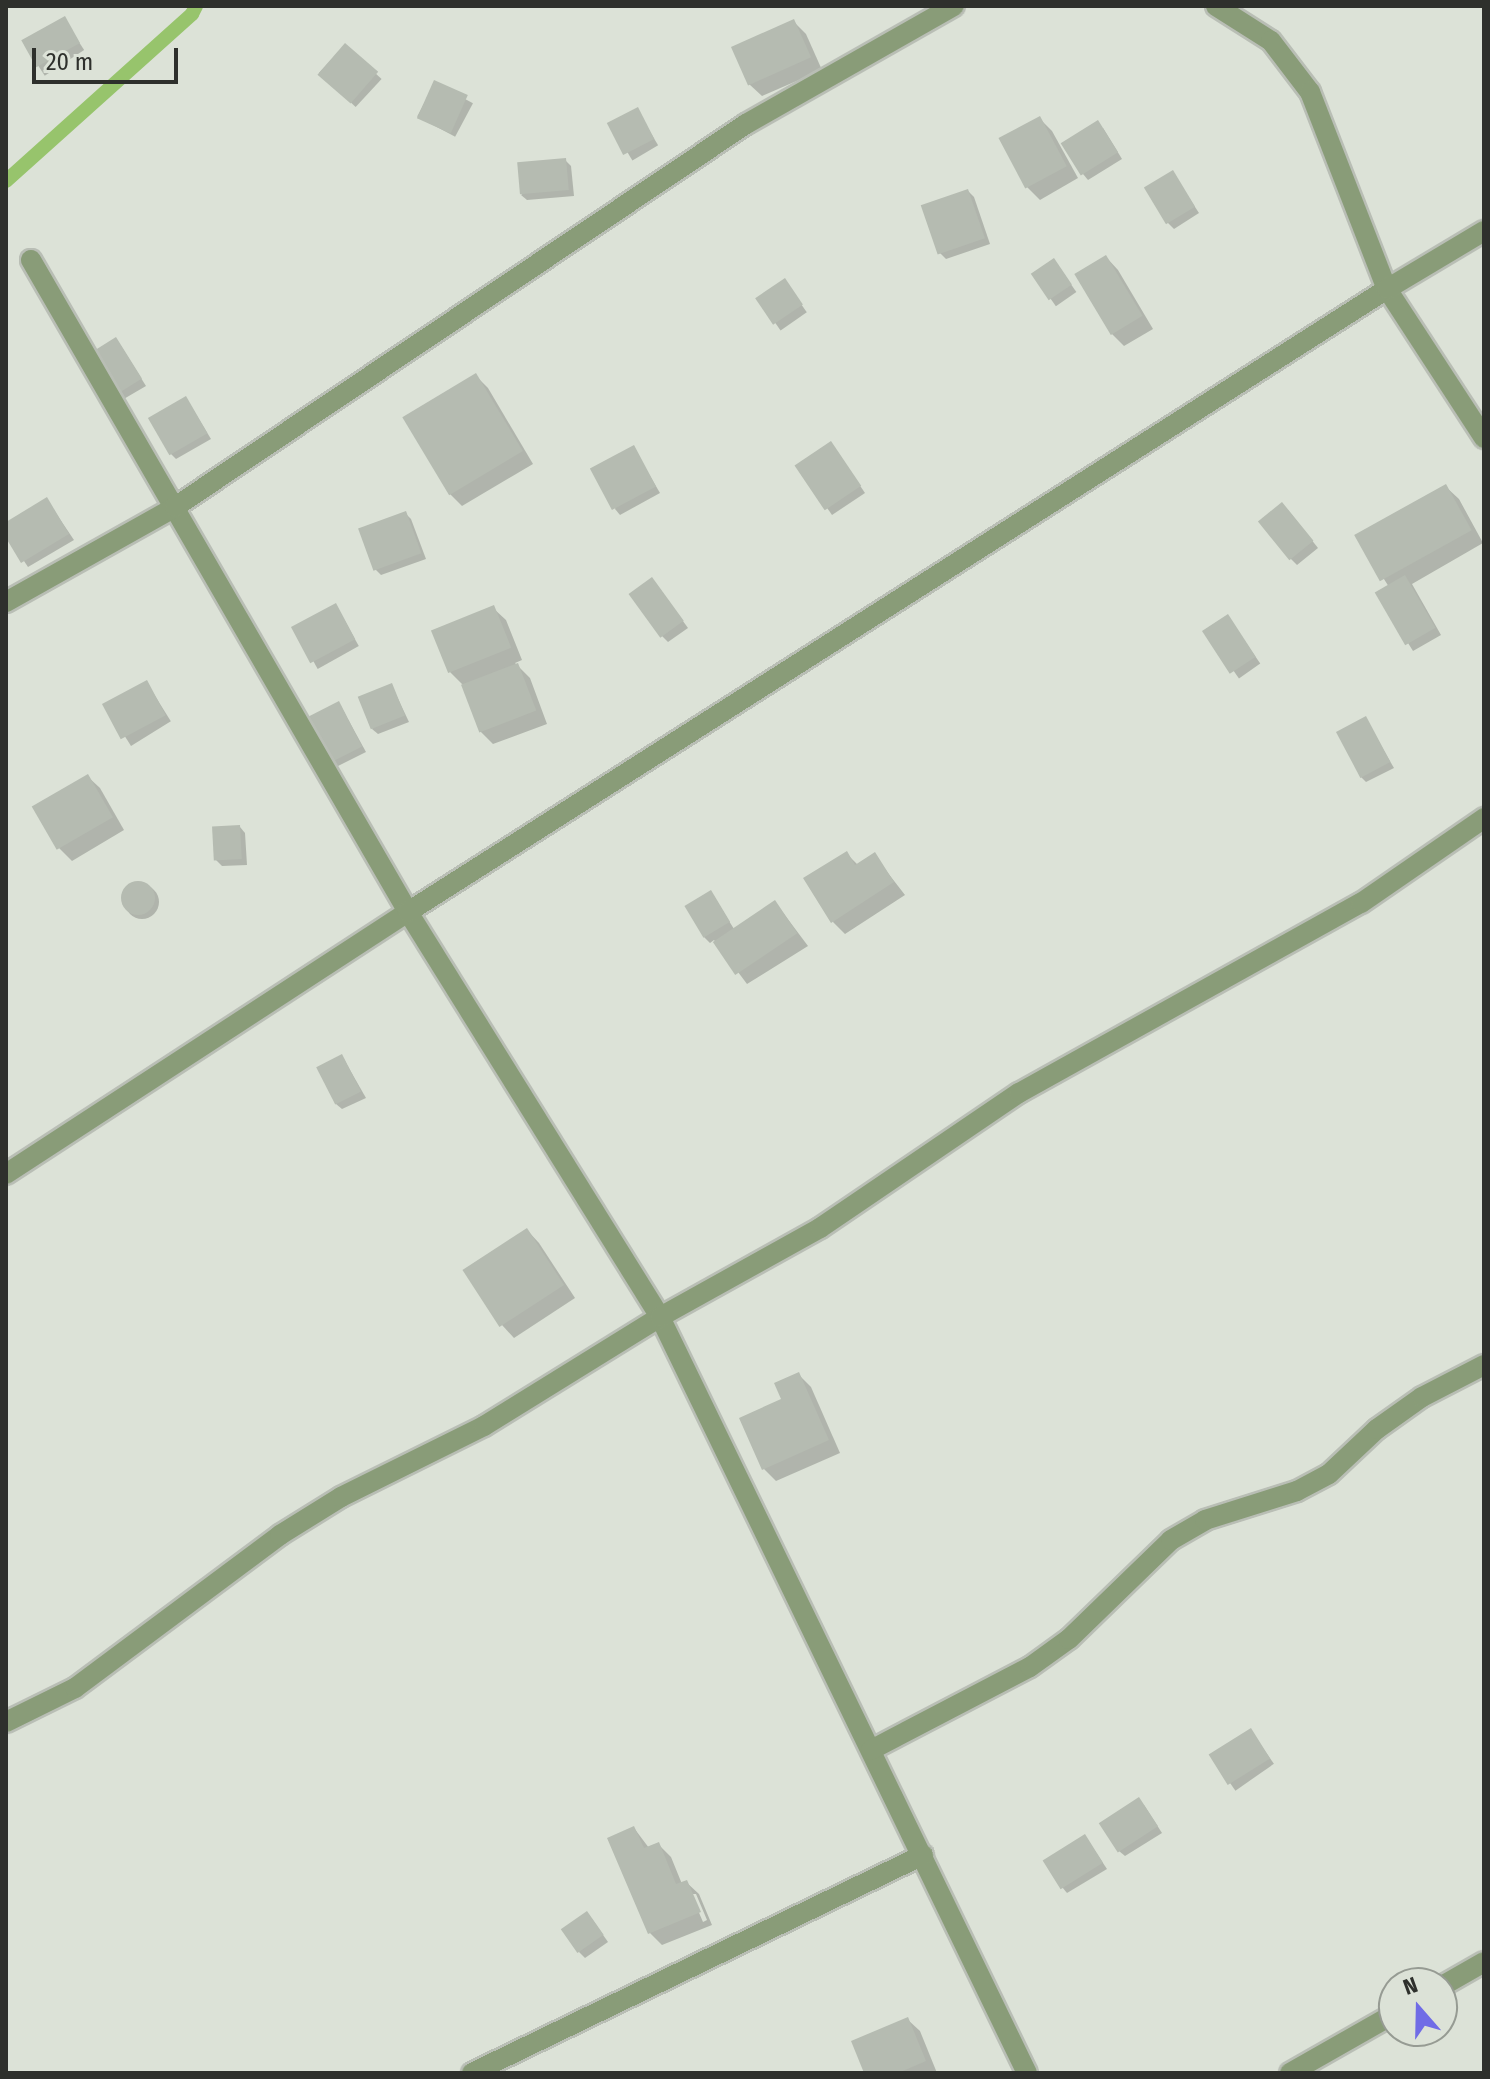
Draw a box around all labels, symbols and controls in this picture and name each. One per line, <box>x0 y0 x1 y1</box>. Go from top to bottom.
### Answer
scale bar <box>36 32 182 82</box>
text: 20 m <box>46 48 93 76</box>
north arrow <box>1378 1967 1458 2047</box>
text: N <box>1399 1971 1421 2001</box>

